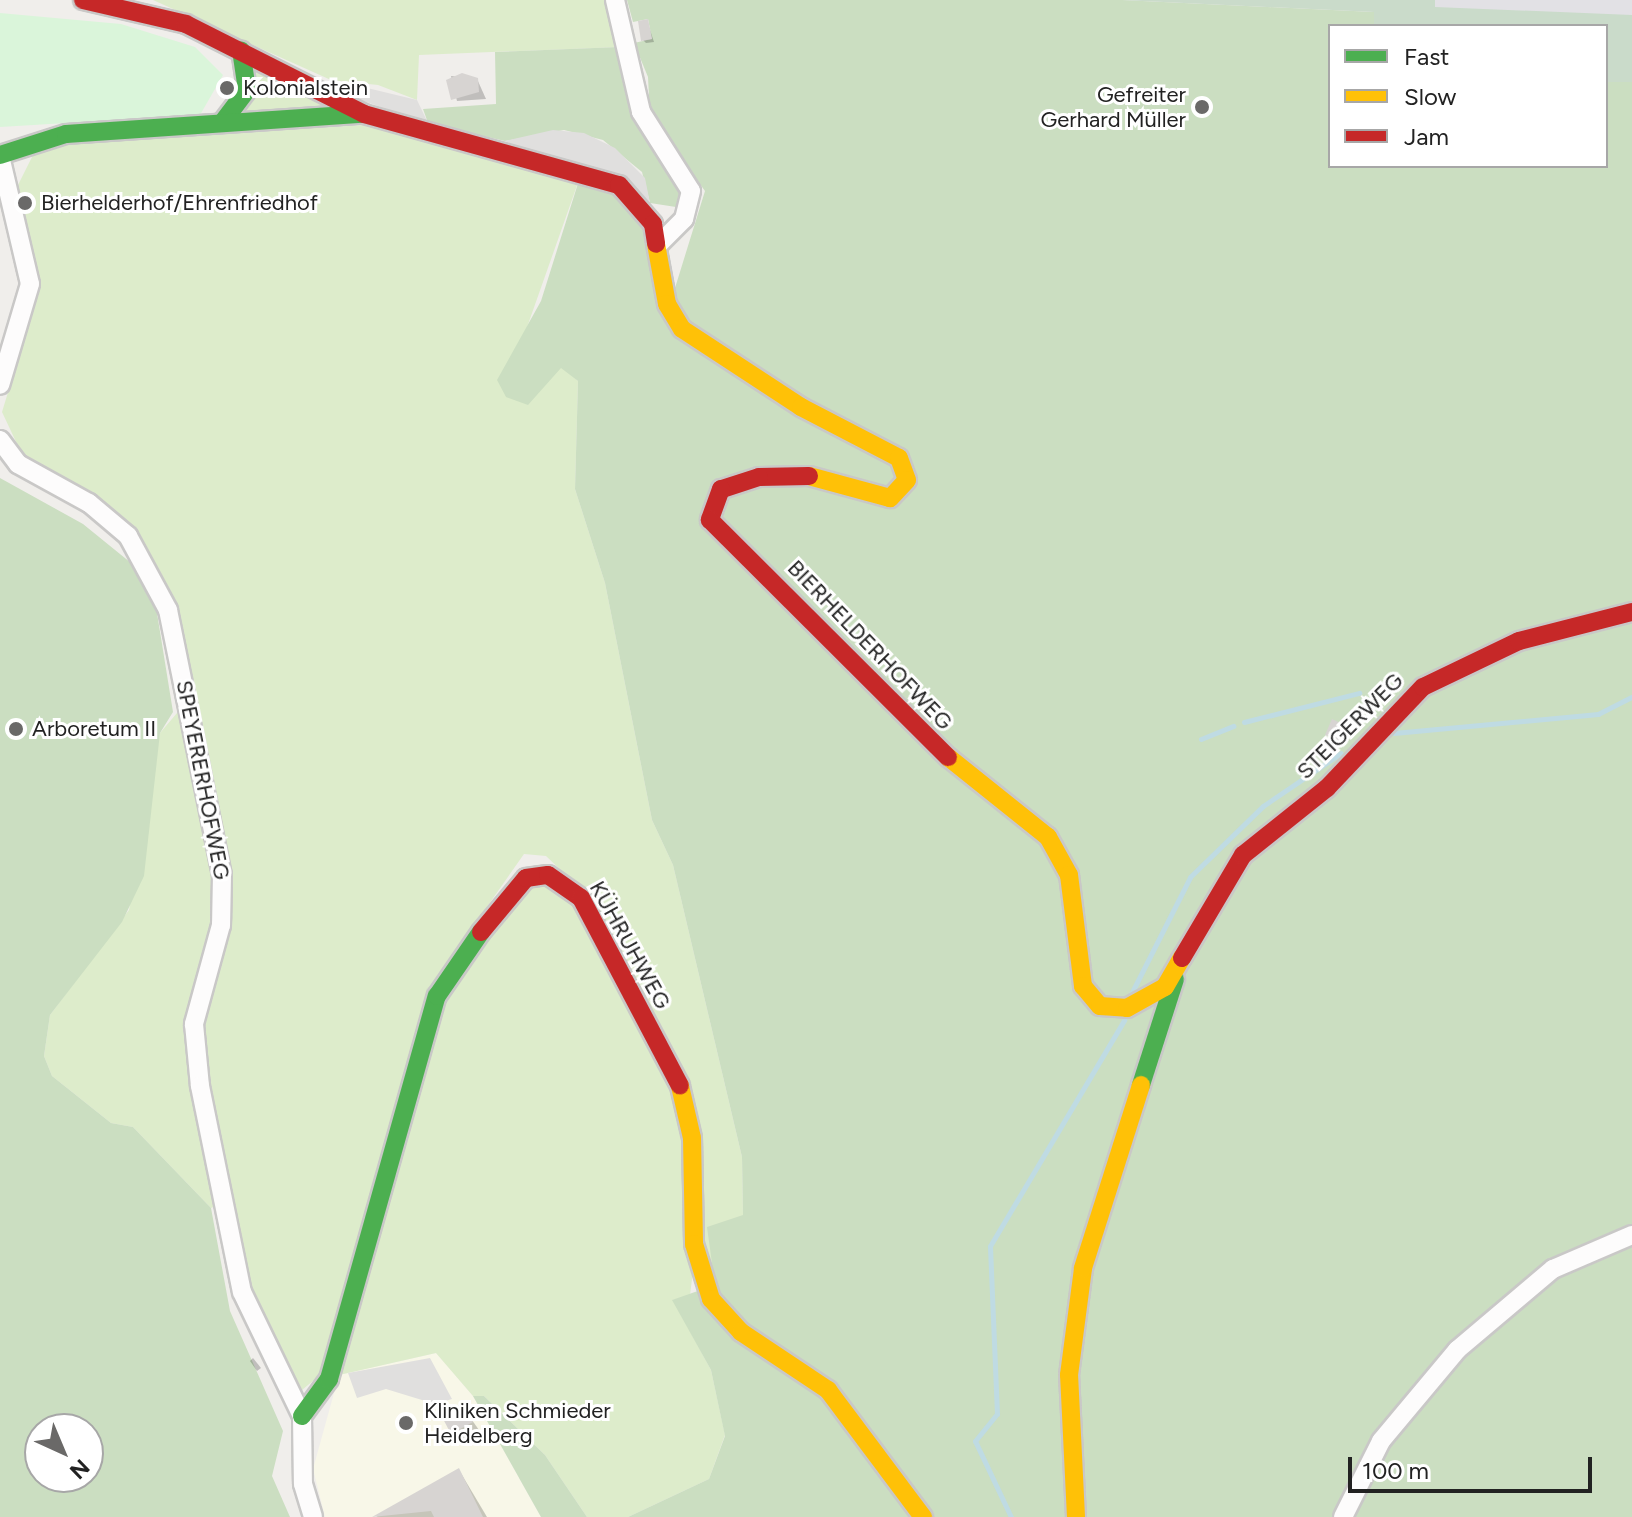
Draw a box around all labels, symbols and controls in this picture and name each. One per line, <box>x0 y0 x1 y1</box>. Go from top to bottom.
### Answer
legend <box>1328 24 1608 168</box>
text: Fast <box>1404 42 1449 71</box>
place label: Kolonialstein <box>243 75 368 101</box>
marker: Kolonialstein <box>218 79 236 97</box>
place label: Gefreiter Gerhard Müller <box>1041 81 1186 132</box>
text: Slow <box>1404 82 1456 111</box>
marker: Gefreiter Gerhard Müller <box>1193 98 1211 116</box>
text: Jam <box>1404 122 1449 151</box>
place label: Bierhelderhof/Ehrenfriedhof <box>41 190 318 216</box>
marker: Bierhelderhof/Ehrenfriedhof <box>16 194 34 212</box>
street label: BIERHELDERHOFWEG <box>782 555 958 735</box>
street label: STEIGERWEG <box>1292 668 1408 784</box>
street label: SPEYERERHOFWEG <box>171 678 235 882</box>
place label: Arboretum II <box>32 716 156 742</box>
marker: Arboretum II <box>7 720 25 738</box>
street label: KÜHRUHWEG <box>584 876 676 1014</box>
place label: Kliniken Schmieder Heidelberg <box>424 1397 611 1448</box>
marker: Kliniken Schmieder Heidelberg <box>395 1412 417 1434</box>
north arrow <box>24 1413 104 1493</box>
scale bar <box>1352 1441 1596 1491</box>
text: N <box>64 1454 95 1485</box>
text: 100 m <box>1362 1456 1429 1485</box>

